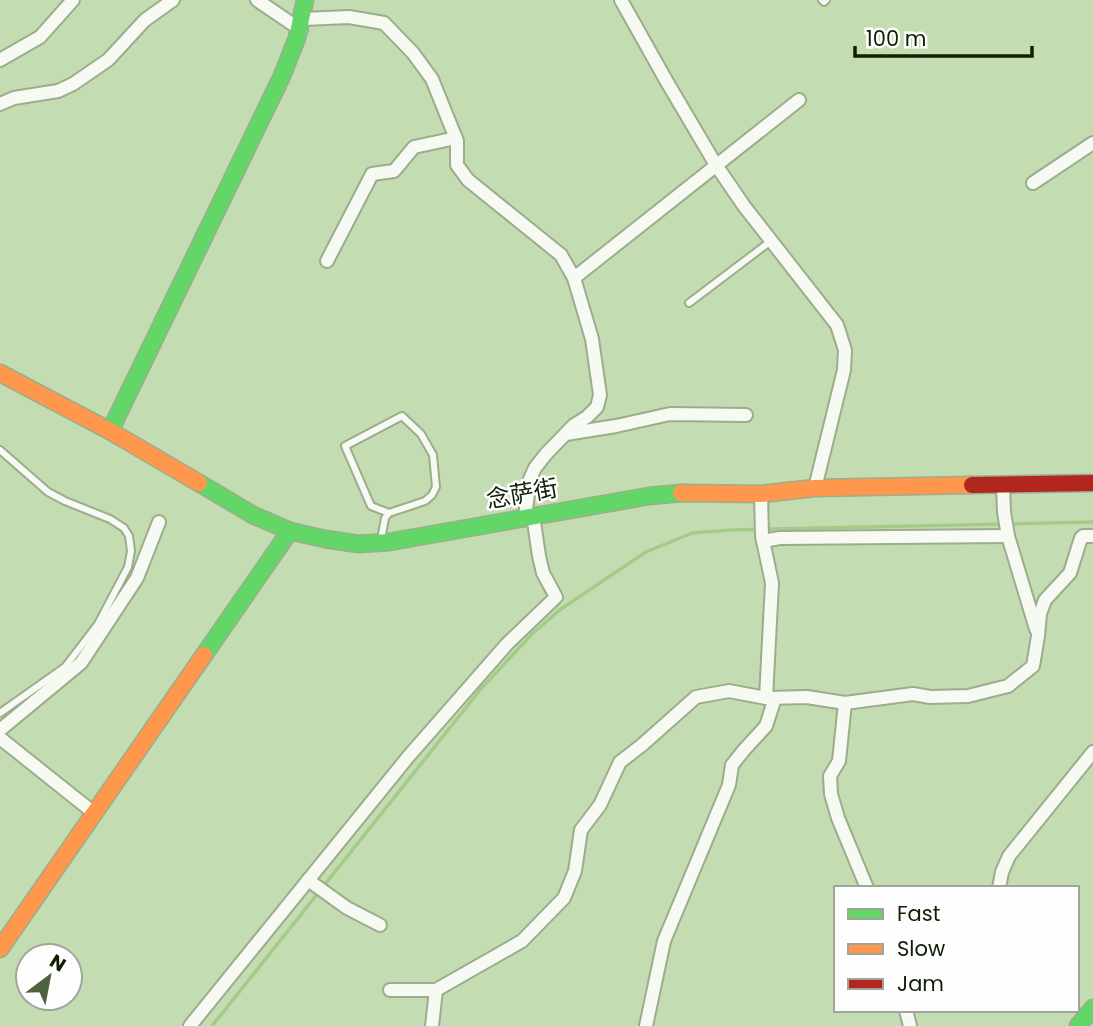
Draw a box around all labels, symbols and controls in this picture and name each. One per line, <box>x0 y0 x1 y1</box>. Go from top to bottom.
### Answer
scale bar <box>855 14 1032 58</box>
text: 100 m <box>866 24 926 53</box>
street label: 念萨街 <box>484 471 560 516</box>
legend <box>834 886 1079 1012</box>
text: Fast <box>897 899 940 928</box>
text: Slow <box>897 934 945 963</box>
north arrow <box>14 942 84 1012</box>
text: N <box>45 948 71 978</box>
text: Jam <box>897 969 944 998</box>

